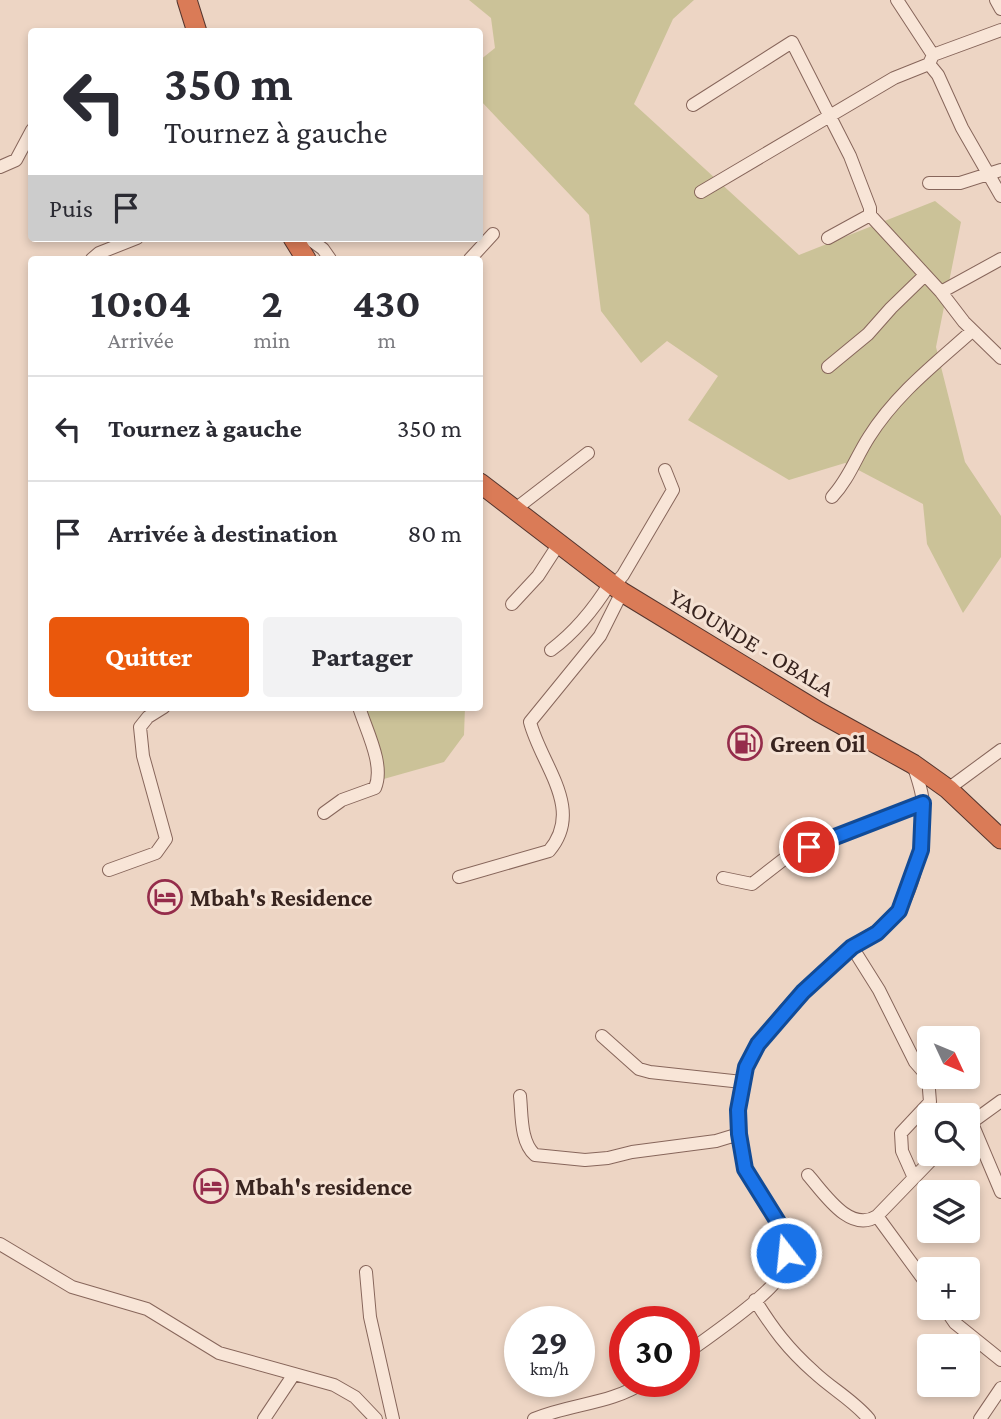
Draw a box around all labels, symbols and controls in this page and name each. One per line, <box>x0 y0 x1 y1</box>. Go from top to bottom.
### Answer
icon: left <box>49 56 140 147</box>
text: 350 m <box>164 56 293 111</box>
text: Tournez à gauche <box>164 114 387 150</box>
icon: arrive <box>107 189 145 227</box>
text: Puis <box>49 194 93 223</box>
text: 10:04 <box>90 279 191 326</box>
text: 2 <box>261 279 283 326</box>
text: 430 <box>353 279 421 326</box>
text: Arrivée <box>108 327 174 353</box>
text: min <box>253 327 290 353</box>
text: m <box>377 327 396 353</box>
icon: left <box>49 410 87 448</box>
text: Tournez à gauche <box>108 414 302 443</box>
text: 350 m <box>397 414 462 443</box>
icon: arrive <box>49 515 87 553</box>
text: Arrivée à destination <box>108 519 338 548</box>
text: 80 m <box>408 519 462 548</box>
street label: YAOUNDE - OBALA <box>665 582 840 702</box>
button: Quitter <box>49 617 249 697</box>
button: Partager <box>263 617 462 697</box>
fuel station icon: Green Oil <box>726 724 764 762</box>
place label: Green Oil <box>770 730 866 757</box>
pin <box>779 817 839 877</box>
icon: arrive <box>790 828 828 866</box>
hotel icon: Mbah's Residence <box>146 878 184 916</box>
place label: Mbah's Residence <box>190 884 372 911</box>
north arrow <box>917 1026 980 1088</box>
map controls <box>917 1026 980 1397</box>
button: search <box>917 1103 980 1166</box>
hotel icon: Mbah's residence <box>192 1167 230 1205</box>
place label: Mbah's residence <box>235 1173 412 1200</box>
button: layers <box>917 1180 980 1243</box>
position arrow <box>749 1216 823 1290</box>
button: + <box>917 1257 980 1320</box>
speed limit sign: 30 <box>609 1306 700 1397</box>
text: 29 <box>531 1323 568 1362</box>
button: − <box>917 1334 980 1397</box>
text: km/h <box>530 1359 569 1379</box>

